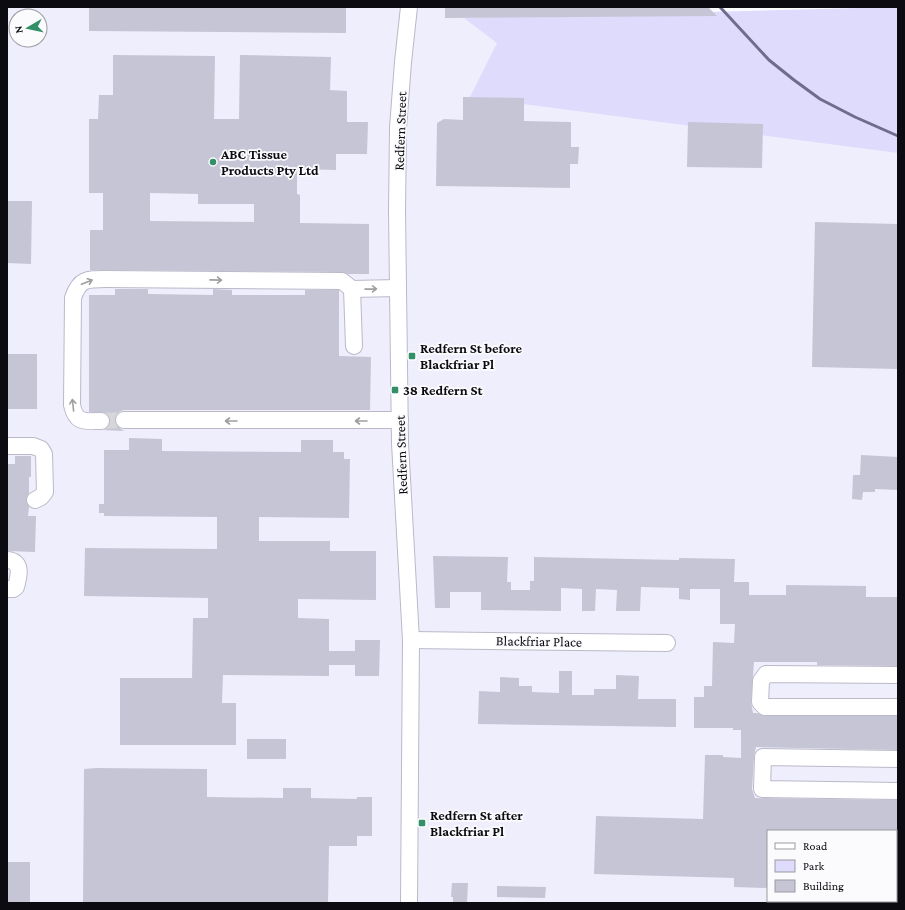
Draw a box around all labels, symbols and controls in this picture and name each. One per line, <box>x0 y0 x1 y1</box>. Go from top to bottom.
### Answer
north arrow <box>8 8 48 48</box>
text: N <box>12 24 25 34</box>
street label: Redfern Street <box>391 91 409 171</box>
place label: ABC Tissue Products Pty Ltd <box>220 146 319 178</box>
marker: ABC Tissue Products Pty Ltd <box>208 157 218 167</box>
one-way arrow <box>209 276 222 284</box>
one-way arrow <box>80 277 92 285</box>
one-way arrow <box>364 285 377 293</box>
place label: Redfern St before Blackfriar Pl <box>420 340 523 372</box>
marker: Redfern St before Blackfriar Pl <box>407 351 417 361</box>
place label: 38 Redfern St <box>403 382 483 398</box>
marker: 38 Redfern St <box>390 385 400 395</box>
one-way arrow <box>69 398 77 411</box>
street label: Redfern Street <box>392 415 410 495</box>
one-way arrow <box>225 417 238 425</box>
one-way arrow <box>355 417 368 425</box>
street label: Blackfriar Place <box>496 632 582 650</box>
place label: Redfern St after Blackfriar Pl <box>430 807 523 839</box>
marker: Redfern St after Blackfriar Pl <box>417 818 427 828</box>
legend <box>767 830 897 902</box>
text: Road <box>803 839 828 853</box>
text: Park <box>803 859 825 873</box>
text: Building <box>803 879 844 893</box>

